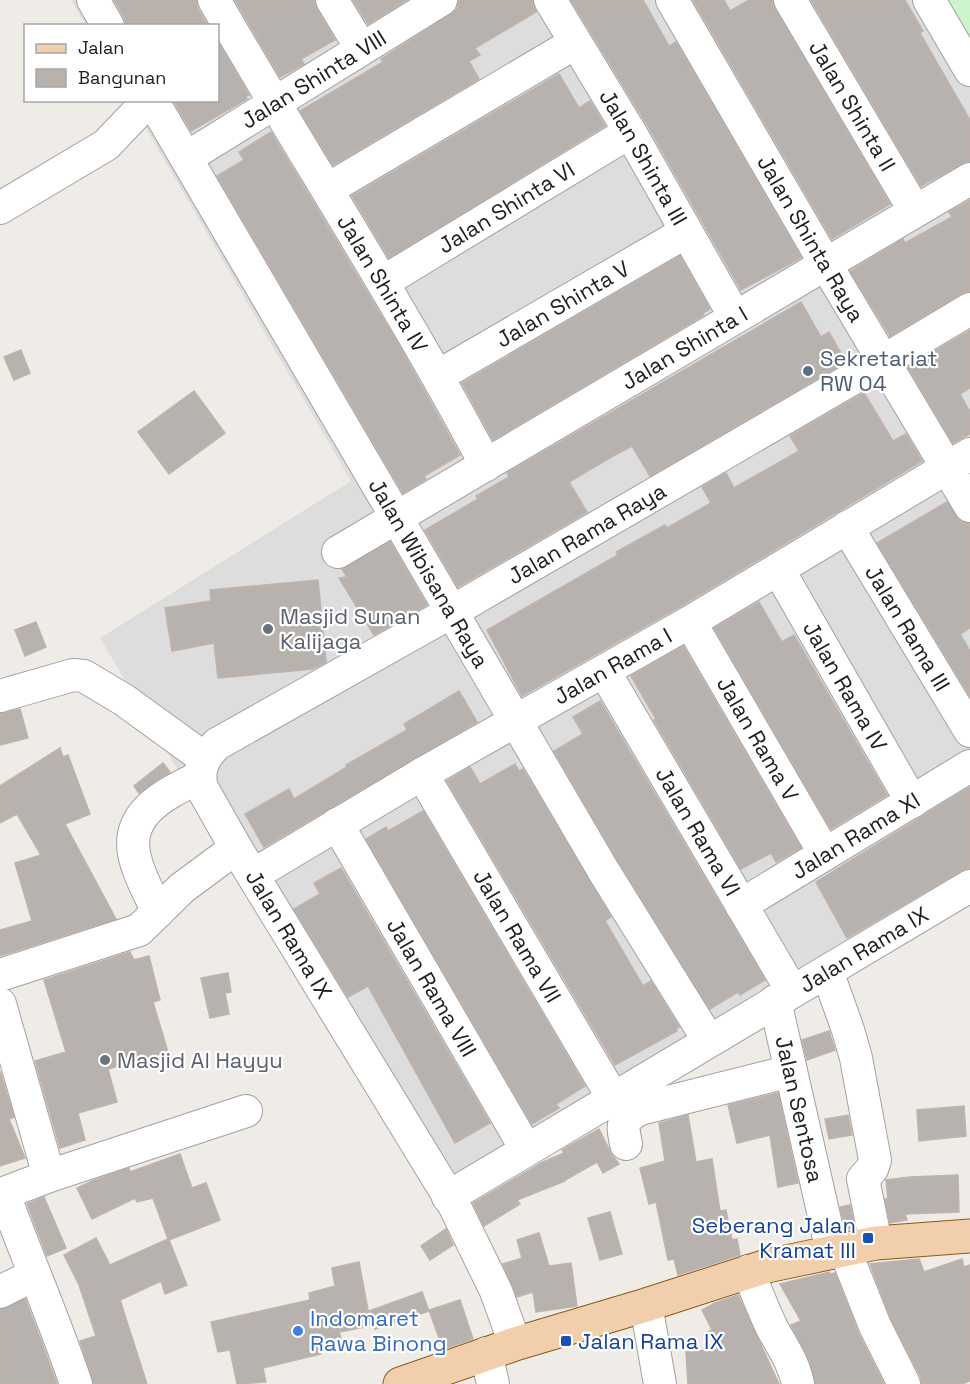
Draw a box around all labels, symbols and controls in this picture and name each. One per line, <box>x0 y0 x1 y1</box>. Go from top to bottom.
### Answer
street label: Jalan Shinta VIII <box>236 23 391 135</box>
legend <box>24 24 219 102</box>
street label: Jalan Shinta II <box>803 35 902 176</box>
text: Jalan <box>78 36 124 59</box>
text: Bangunan <box>78 66 166 89</box>
street label: Jalan Shinta III <box>593 84 694 230</box>
street label: Jalan Shinta Raya <box>751 150 871 327</box>
street label: Jalan Shinta VI <box>433 155 580 259</box>
street label: Jalan Shinta IV <box>331 210 435 358</box>
street label: Jalan Shinta V <box>491 254 635 353</box>
street label: Jalan Shinta I <box>616 300 752 396</box>
place label: Sekretariat RW 04 <box>820 344 937 397</box>
marker: Sekretariat RW 04 <box>801 364 815 378</box>
street label: Jalan Wibisana Raya <box>363 473 495 673</box>
street label: Jalan Rama Raya <box>502 476 671 590</box>
street label: Jalan Rama III <box>859 560 957 696</box>
place label: Masjid Sunan Kalijaga <box>280 602 420 655</box>
street label: Jalan Rama IV <box>797 616 894 756</box>
street label: Jalan Rama I <box>548 621 677 711</box>
marker: Masjid Sunan Kalijaga <box>261 622 275 636</box>
street label: Jalan Rama V <box>711 671 805 806</box>
street label: Jalan Rama VI <box>649 762 747 901</box>
street label: Jalan Rama XI <box>786 786 925 885</box>
street label: Jalan Rama IX <box>240 864 338 1004</box>
street label: Jalan Rama VII <box>467 864 568 1008</box>
street label: Jalan Rama IX <box>794 900 933 999</box>
street label: Jalan Rama VIII <box>381 913 483 1062</box>
street label: Jalan Sentosa <box>769 1033 830 1186</box>
place label: Masjid Al Hayyu <box>117 1046 283 1074</box>
marker: Masjid Al Hayyu <box>98 1053 112 1067</box>
place label: Seberang Jalan Kramat III <box>692 1211 856 1264</box>
marker: Seberang Jalan Kramat III <box>861 1231 875 1245</box>
place label: Indomaret Rawa Binong <box>310 1304 447 1357</box>
marker: Indomaret Rawa Binong <box>291 1324 305 1338</box>
place label: Jalan Rama IX <box>578 1327 724 1355</box>
marker: Jalan Rama IX <box>559 1334 573 1348</box>

